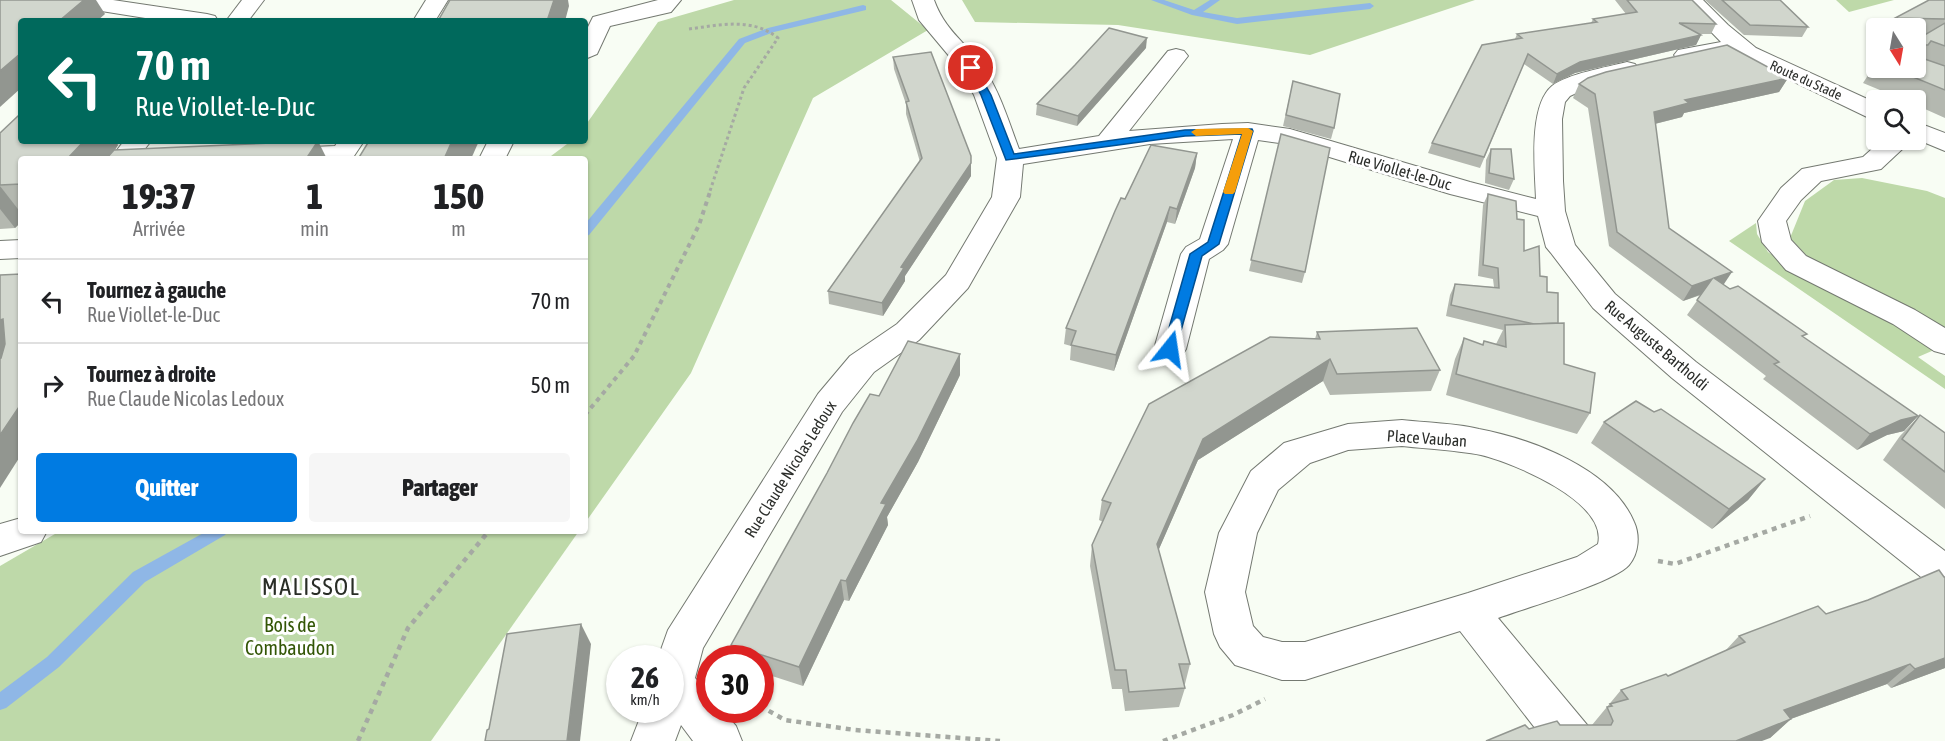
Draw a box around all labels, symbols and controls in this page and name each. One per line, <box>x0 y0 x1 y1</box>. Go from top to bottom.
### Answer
north arrow <box>1866 18 1926 78</box>
map controls <box>1866 18 1926 150</box>
text: 70 m <box>135 41 210 89</box>
icon: left <box>36 42 114 120</box>
pin <box>945 42 996 93</box>
icon: arrive <box>954 51 987 84</box>
street label: Route du Stade <box>1767 57 1845 103</box>
button: search <box>1866 90 1926 150</box>
text: Rue Viollet-le-Duc <box>135 91 315 122</box>
street label: Rue Viollet-le-Duc <box>1346 147 1454 193</box>
text: 19:37 <box>122 175 196 217</box>
text: 1 <box>306 175 323 217</box>
text: 150 <box>433 175 484 217</box>
text: Arrivée <box>133 217 185 240</box>
text: min <box>300 217 329 240</box>
text: m <box>451 217 466 240</box>
text: Tournez à gauche <box>87 277 226 303</box>
icon: left <box>36 285 69 318</box>
text: 70 m <box>530 288 570 314</box>
street label: Rue Auguste Bartholdi <box>1601 296 1712 394</box>
text: Rue Viollet-le-Duc <box>87 303 220 326</box>
position arrow <box>1138 317 1202 381</box>
text: Tournez à droite <box>87 361 216 387</box>
icon: right <box>36 369 69 402</box>
text: 50 m <box>530 372 570 398</box>
text: Rue Claude Nicolas Ledoux <box>87 387 284 410</box>
street label: Rue Claude Nicolas Ledoux <box>741 397 840 541</box>
street label: Place Vauban <box>1386 426 1468 450</box>
button: Quitter <box>36 453 297 522</box>
button: Partager <box>309 453 570 522</box>
district label: MALISSOL <box>262 573 360 600</box>
park label: Bois de Combaudon <box>245 613 335 659</box>
speed limit sign: 30 <box>696 645 774 723</box>
text: 26 <box>631 660 659 694</box>
text: km/h <box>630 691 660 708</box>

